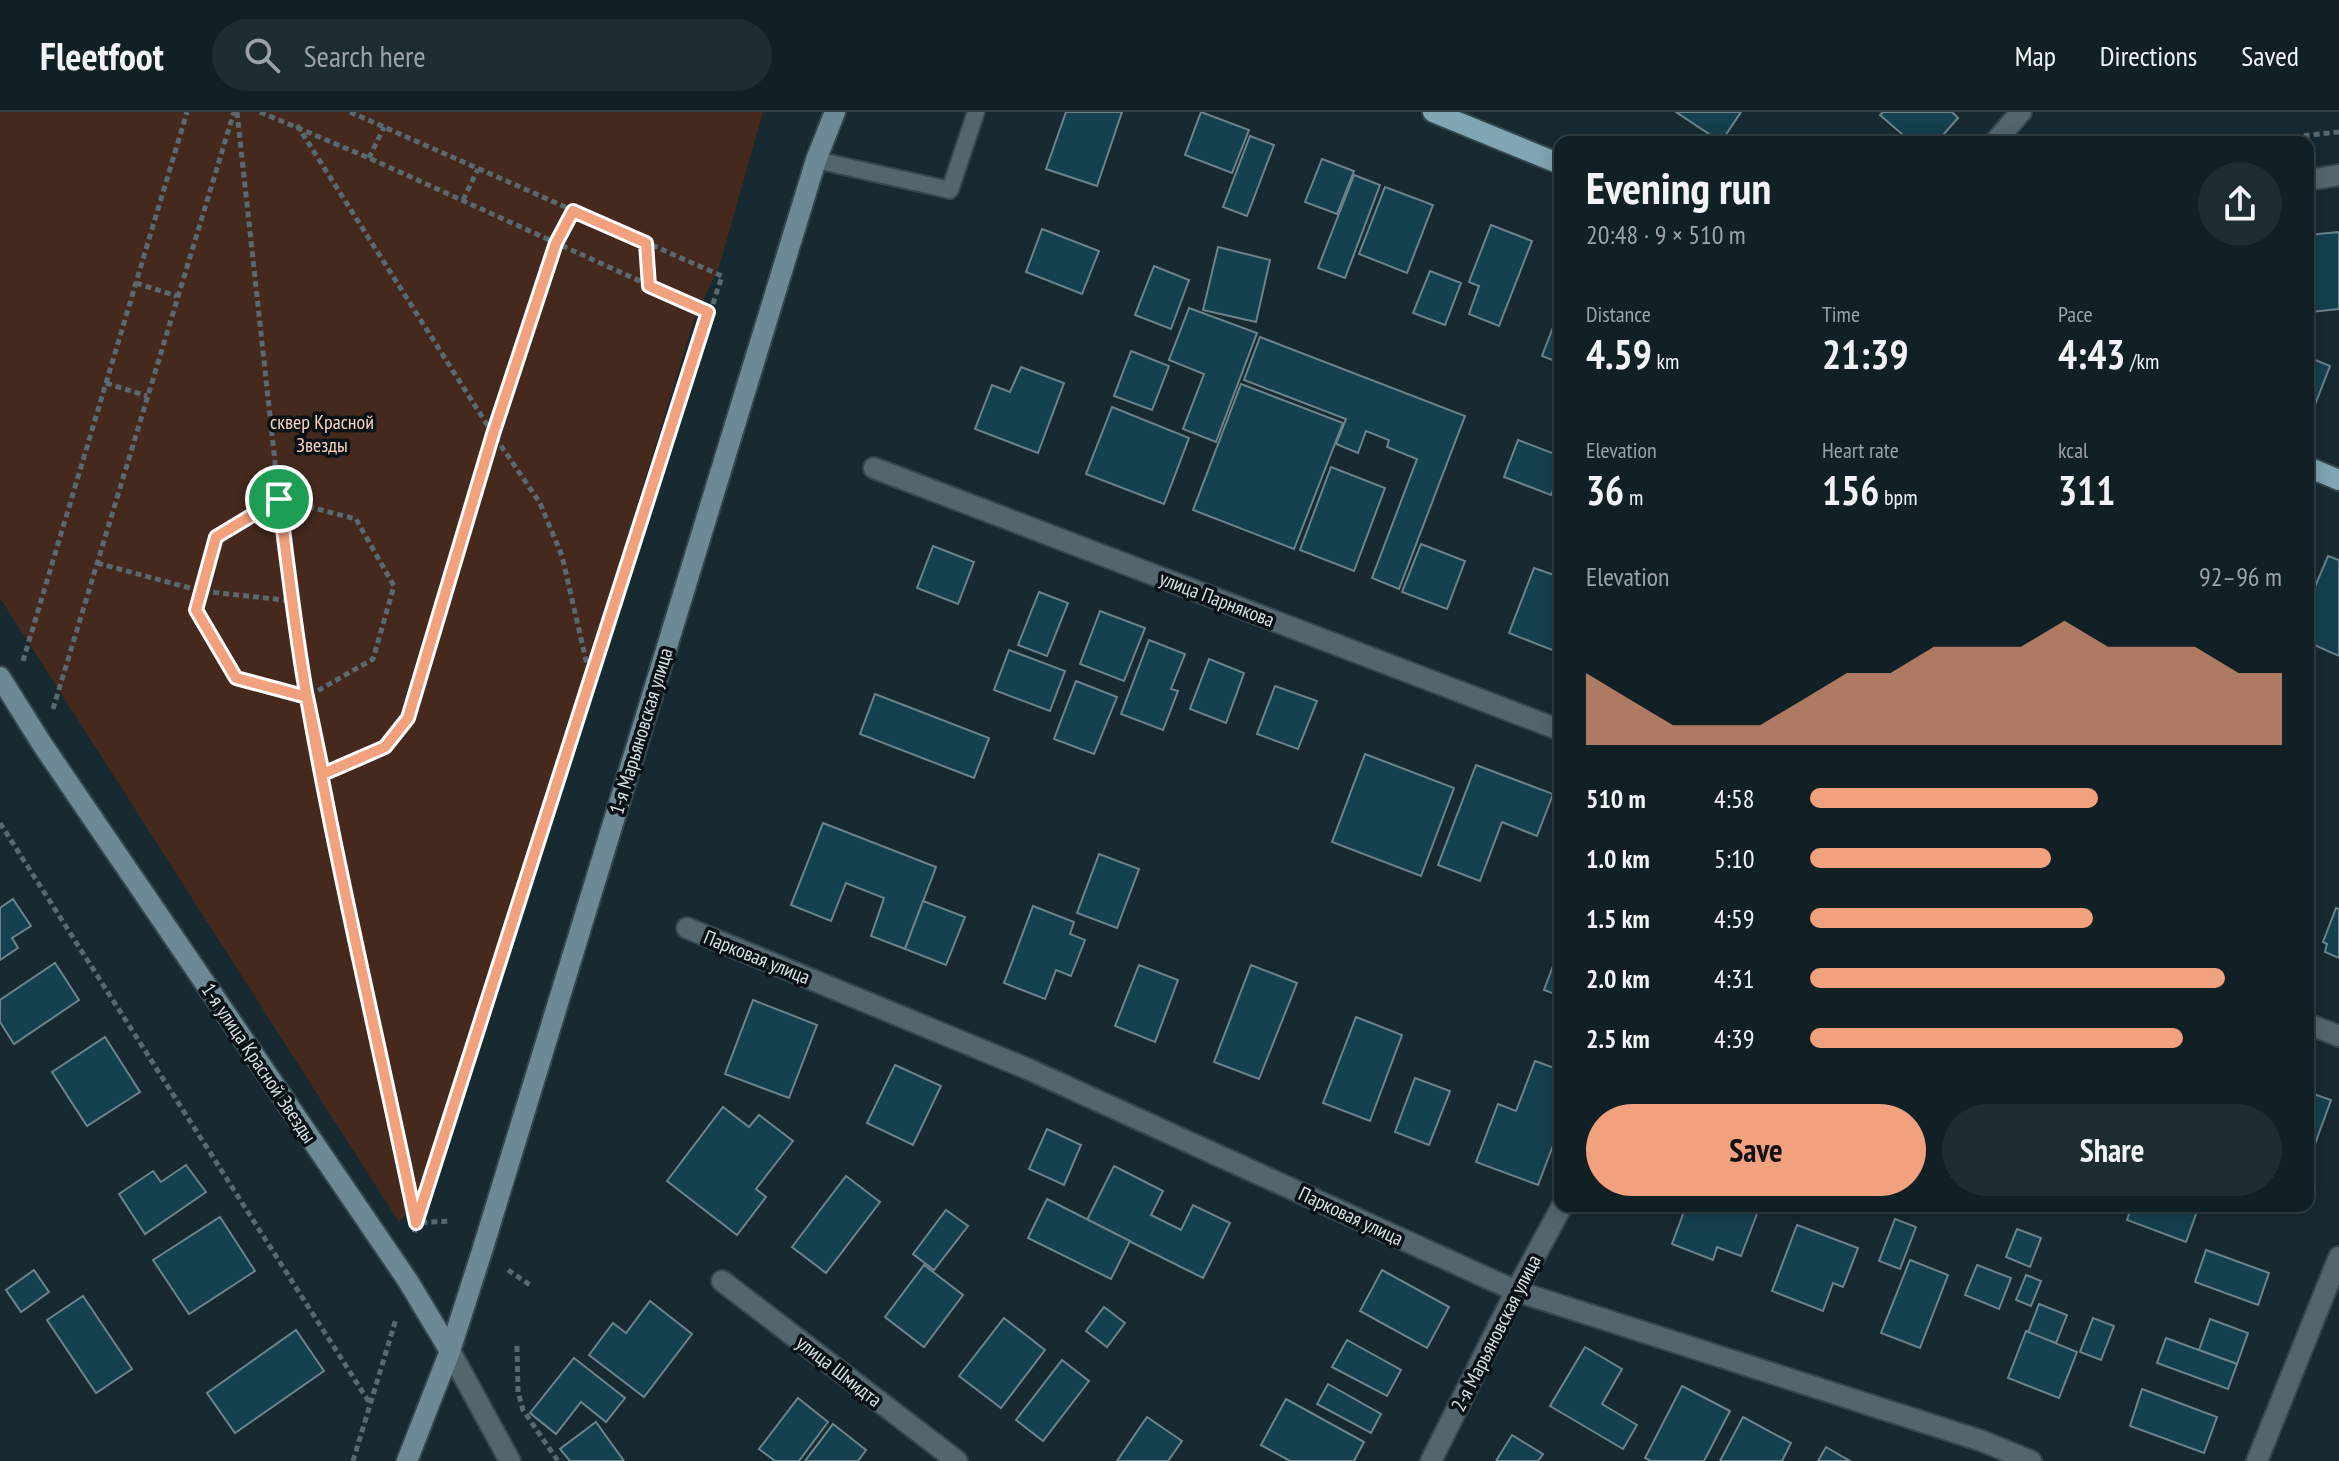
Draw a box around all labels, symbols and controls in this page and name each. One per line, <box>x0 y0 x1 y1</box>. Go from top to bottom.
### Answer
search box <box>212 19 772 91</box>
text: Fleetfoot <box>40 31 164 80</box>
icon: search <box>240 33 284 77</box>
text: Search here <box>304 36 426 75</box>
text: Map <box>2015 37 2056 74</box>
text: Directions <box>2100 37 2197 74</box>
text: Saved <box>2241 37 2299 74</box>
text: Evening run <box>1586 159 1771 216</box>
button: share <box>2198 162 2282 246</box>
text: 20:48 · 9 × 510 m <box>1586 218 1746 251</box>
text: Distance <box>1586 300 1651 328</box>
text: Time <box>1822 300 1860 328</box>
text: Pace <box>2058 300 2093 328</box>
text: 4.59 <box>1586 328 1652 380</box>
text: 21:39 <box>1822 328 1909 380</box>
text: 4:43 <box>2058 328 2125 380</box>
text: km <box>1652 347 1679 375</box>
text: /km <box>2125 347 2159 375</box>
park label: сквер Красной Звезды <box>270 409 374 458</box>
text: Elevation <box>1586 436 1657 464</box>
text: Heart rate <box>1822 436 1899 464</box>
text: kcal <box>2058 436 2088 464</box>
text: 36 <box>1586 464 1624 516</box>
text: 156 <box>1822 464 1879 516</box>
text: 311 <box>2058 464 2115 516</box>
pin <box>245 465 313 533</box>
icon: arrive <box>257 477 301 521</box>
text: m <box>1624 483 1643 511</box>
text: bpm <box>1879 483 1917 511</box>
text: Elevation <box>1586 560 1669 593</box>
text: 92–96 m <box>2199 560 2282 593</box>
street label: улица Парнякова <box>1156 565 1278 633</box>
street label: 1-я Марьяновская улица <box>603 645 679 817</box>
text: 510 m <box>1586 782 1646 815</box>
text: 4:58 <box>1714 782 1754 815</box>
text: 1.0 km <box>1586 842 1650 875</box>
text: 5:10 <box>1714 842 1754 875</box>
text: 1.5 km <box>1586 902 1650 935</box>
text: 4:59 <box>1714 902 1754 935</box>
street label: Парковая улица <box>700 924 814 990</box>
text: 2.0 km <box>1586 962 1650 995</box>
text: 4:31 <box>1714 962 1754 995</box>
street label: 1-я улица Красной Звезды <box>196 978 322 1148</box>
text: 2.5 km <box>1586 1022 1650 1055</box>
text: 4:39 <box>1714 1022 1754 1055</box>
button: Save <box>1586 1104 1926 1196</box>
button: Share <box>1942 1104 2282 1196</box>
street label: Парковая улица <box>1295 1180 1407 1252</box>
street label: 2-я Марьяновская улица <box>1445 1250 1547 1416</box>
street label: улица Шмидта <box>791 1329 887 1413</box>

